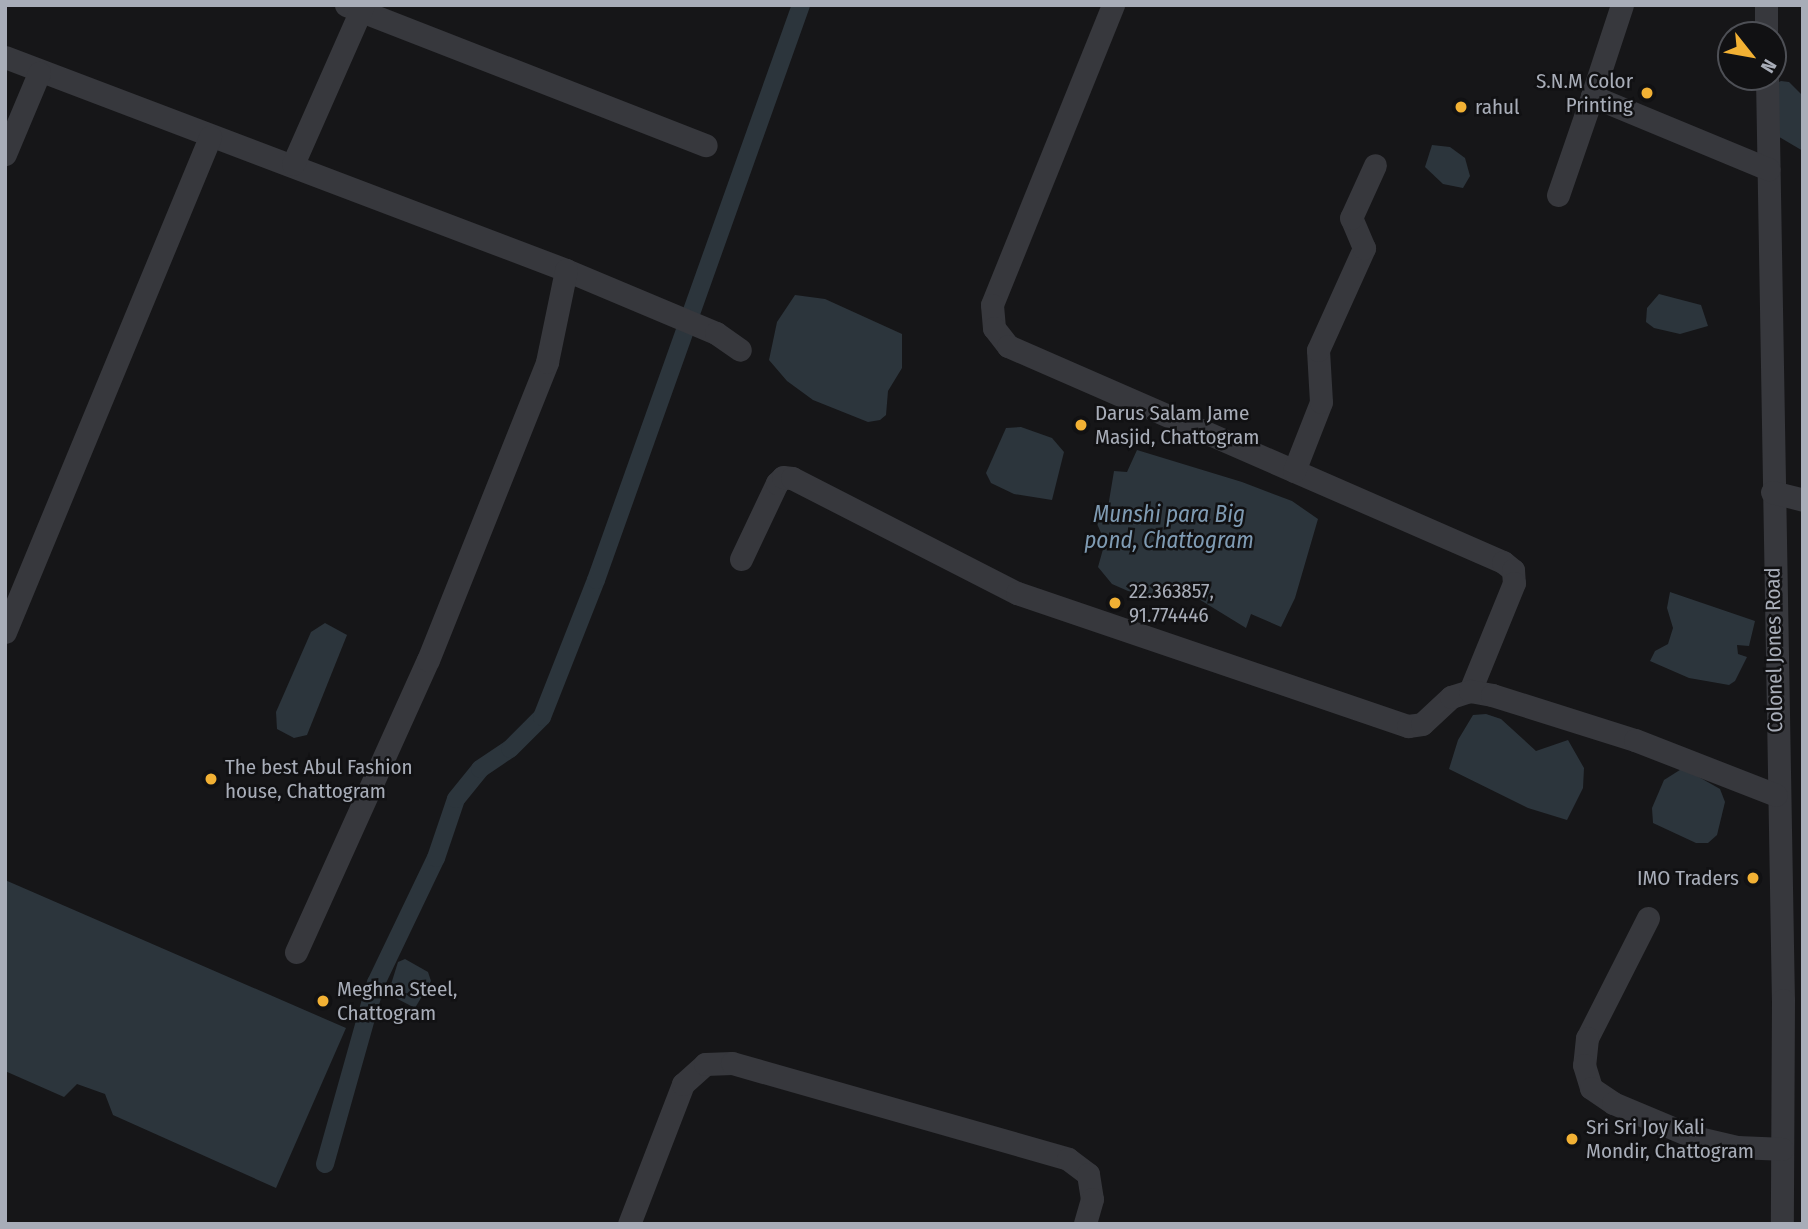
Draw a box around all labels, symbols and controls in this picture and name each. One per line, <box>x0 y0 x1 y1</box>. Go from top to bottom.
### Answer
north arrow <box>1717 21 1787 91</box>
text: N <box>1756 55 1782 77</box>
place label: S.N.M Color Printing <box>1536 68 1633 118</box>
marker: S.N.M Color Printing <box>1639 85 1655 101</box>
place label: rahul <box>1475 94 1520 120</box>
marker: rahul <box>1453 99 1469 115</box>
place label: Darus Salam Jame Masjid, Chattogram <box>1095 400 1259 450</box>
marker: Darus Salam Jame Masjid, Chattogram <box>1073 417 1089 433</box>
water label: Munshi para Big pond, Chattogram <box>1084 500 1254 554</box>
street label: Colonel Jones Road <box>1760 567 1788 733</box>
place label: 22.363857, 91.774446 <box>1129 578 1214 628</box>
marker: 22.363857, 91.774446 <box>1107 595 1123 611</box>
place label: The best Abul Fashion house, Chattogram <box>225 754 413 804</box>
marker: The best Abul Fashion house, Chattogram <box>203 771 219 787</box>
place label: IMO Traders <box>1637 865 1739 891</box>
marker: IMO Traders <box>1745 870 1761 886</box>
place label: Meghna Steel, Chattogram <box>337 976 457 1026</box>
marker: Meghna Steel, Chattogram <box>315 993 331 1009</box>
place label: Sri Sri Joy Kali Mondir, Chattogram <box>1586 1114 1754 1164</box>
marker: Sri Sri Joy Kali Mondir, Chattogram <box>1564 1131 1580 1147</box>

